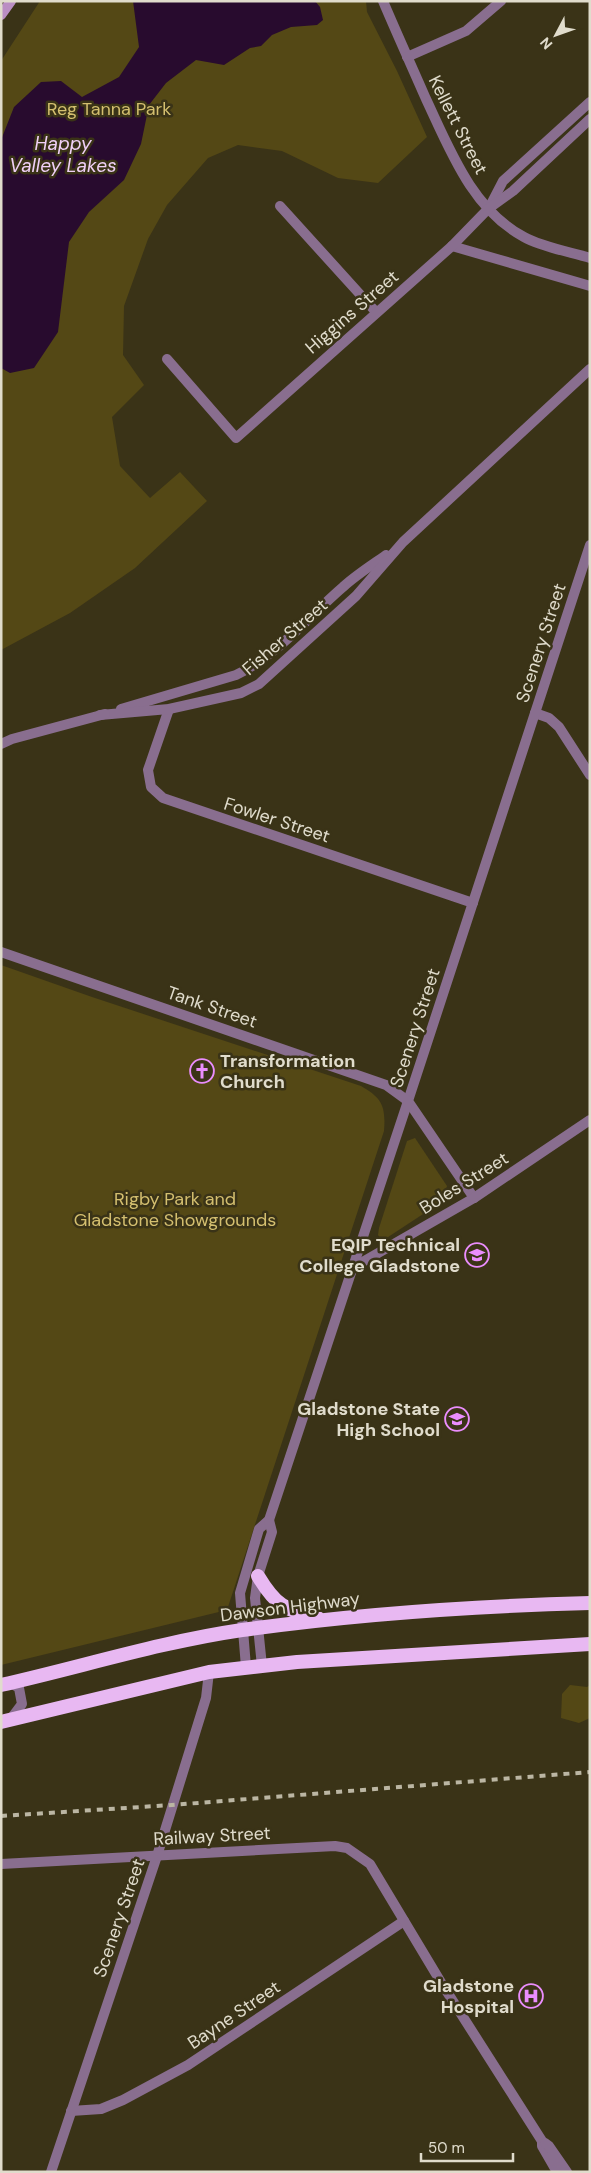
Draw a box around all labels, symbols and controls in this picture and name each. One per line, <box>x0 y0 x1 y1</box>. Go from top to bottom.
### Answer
north arrow <box>531 10 581 60</box>
text: N <box>536 34 556 53</box>
street label: Kellett Street <box>423 71 493 179</box>
park label: Reg Tanna Park <box>47 97 171 121</box>
water label: Happy Valley Lakes <box>9 131 117 178</box>
street label: Higgins Street <box>300 265 404 359</box>
street label: Scenery Street <box>510 580 572 706</box>
street label: Fisher Street <box>237 593 333 681</box>
street label: Fowler Street <box>221 792 333 848</box>
street label: Scenery Street <box>384 965 446 1091</box>
street label: Tank Street <box>164 980 260 1034</box>
place label: Transformation Church <box>220 1049 355 1094</box>
church icon: Transformation Church <box>189 1058 215 1084</box>
street label: Boles Street <box>415 1146 513 1220</box>
park label: Rigby Park and Gladstone Showgrounds <box>74 1187 276 1232</box>
place label: EQIP Technical College Gladstone <box>299 1233 460 1278</box>
school or university icon: EQIP Technical College Gladstone <box>464 1242 490 1268</box>
place label: Gladstone State High School <box>297 1397 440 1442</box>
school or university icon: Gladstone State High School <box>444 1406 470 1432</box>
street label: Dawson Highway <box>219 1587 361 1627</box>
street label: Railway Street <box>153 1821 271 1851</box>
street label: Scenery Street <box>87 1855 151 1981</box>
place label: Gladstone Hospital <box>423 1974 514 2019</box>
street label: Bayne Street <box>183 1975 285 2055</box>
hospital icon: Gladstone Hospital <box>518 1983 544 2009</box>
scale bar <box>421 2130 514 2162</box>
text: 50 m <box>428 2138 465 2158</box>

